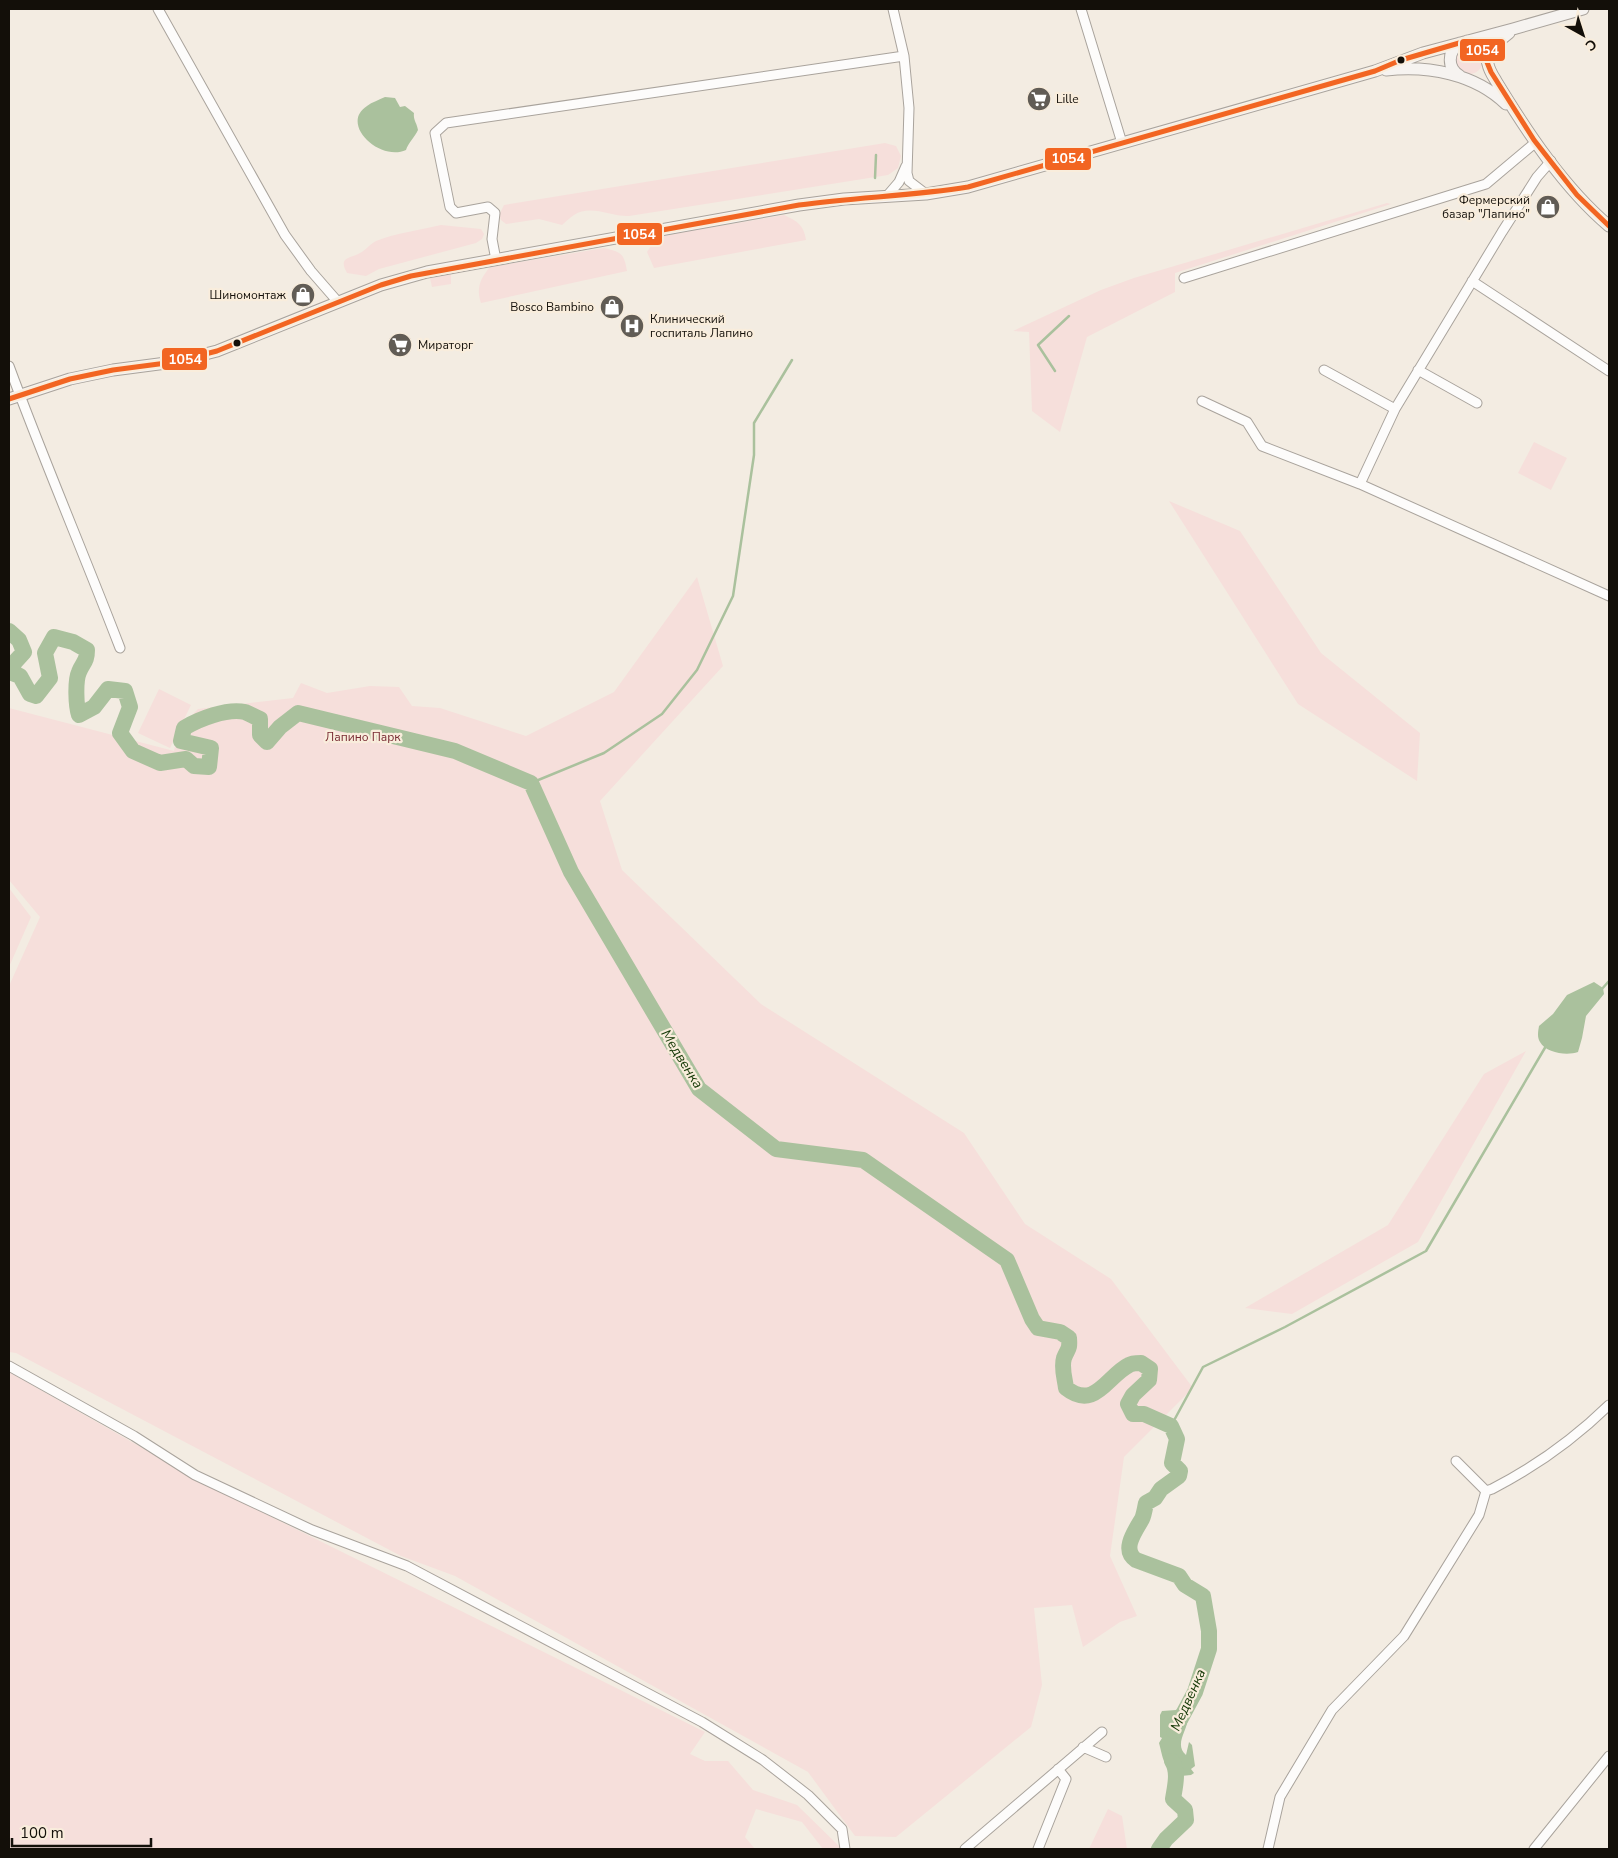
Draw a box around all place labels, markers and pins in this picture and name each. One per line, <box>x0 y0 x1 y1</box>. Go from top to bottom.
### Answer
unlabelled marker <box>1396 55 1406 65</box>
supermarket icon: Lille <box>1026 86 1052 112</box>
place label: Lille <box>1056 91 1079 107</box>
place label: Фермерский базар "Лапино" <box>1442 192 1530 222</box>
shop icon: Фермерский базар "Лапино" <box>1535 194 1561 220</box>
shop icon: Шиномонтаж <box>290 282 316 308</box>
place label: Шиномонтаж <box>210 287 287 303</box>
shop icon: Bosco Bambino <box>599 294 625 320</box>
place label: Bosco Bambino <box>510 299 594 315</box>
place label: Клинический госпиталь Лапино <box>650 311 753 341</box>
hospital icon: Клинический госпиталь Лапино <box>619 313 645 339</box>
supermarket icon: Мираторг <box>387 332 413 358</box>
place label: Мираторг <box>418 337 474 353</box>
unlabelled marker <box>232 338 242 348</box>

